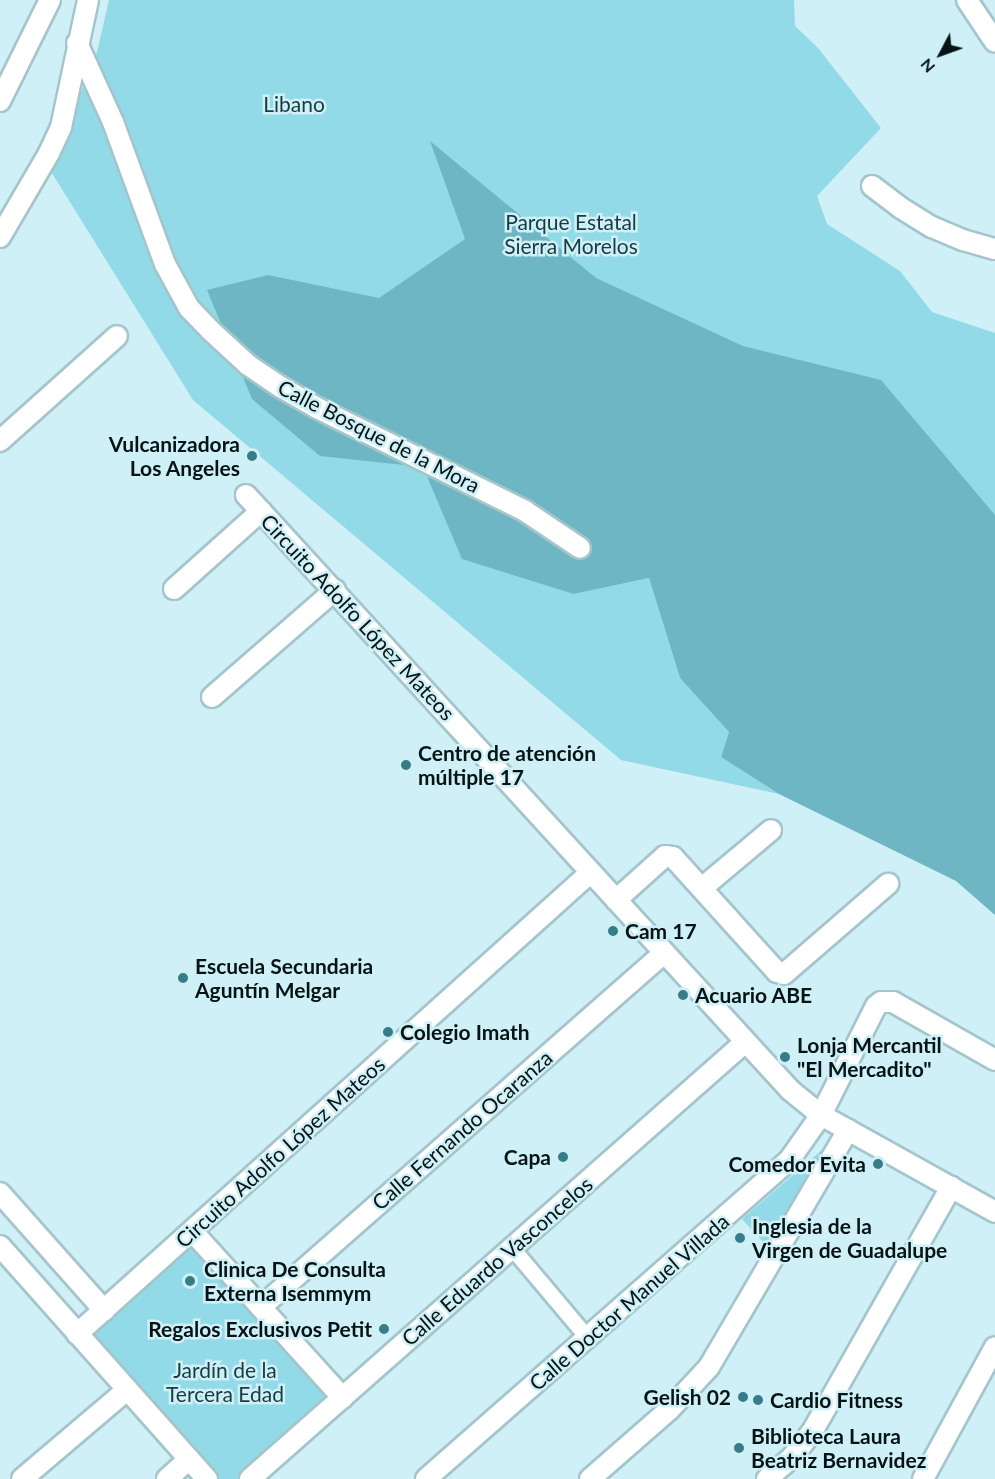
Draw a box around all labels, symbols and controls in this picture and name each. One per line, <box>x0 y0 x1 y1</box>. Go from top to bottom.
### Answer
north arrow <box>911 24 971 84</box>
text: N <box>916 55 938 77</box>
park label: Libano <box>263 91 325 117</box>
park label: Parque Estatal Sierra Morelos <box>504 209 638 259</box>
street label: Calle Bosque de la Mora <box>274 374 484 498</box>
place label: Vulcanizadora Los Angeles <box>109 431 240 481</box>
marker: Vulcanizadora Los Angeles <box>245 449 259 463</box>
street label: Circuito Adolfo López Mateos <box>256 508 460 726</box>
place label: Centro de atención múltiple 17 <box>418 740 596 790</box>
marker: Centro de atención múltiple 17 <box>399 758 413 772</box>
place label: Cam 17 <box>625 918 697 944</box>
marker: Cam 17 <box>606 924 620 938</box>
place label: Escuela Secundaria Aguntín Melgar <box>195 953 373 1003</box>
marker: Escuela Secundaria Aguntín Melgar <box>176 971 190 985</box>
place label: Acuario ABE <box>695 982 813 1008</box>
marker: Acuario ABE <box>676 988 690 1002</box>
place label: Colegio Imath <box>400 1019 530 1045</box>
marker: Colegio Imath <box>381 1025 395 1039</box>
place label: Lonja Mercantil "El Mercadito" <box>797 1032 942 1082</box>
street label: Calle Fernando Ocaranza <box>367 1045 557 1215</box>
marker: Lonja Mercantil "El Mercadito" <box>778 1050 792 1064</box>
street label: Circuito Adolfo López Mateos <box>170 1051 390 1253</box>
place label: Capa <box>504 1144 551 1170</box>
marker: Capa <box>556 1150 570 1164</box>
place label: Comedor Evita <box>728 1151 866 1177</box>
marker: Comedor Evita <box>871 1157 885 1171</box>
street label: Calle Eduardo Vasconcelos <box>396 1171 598 1351</box>
street label: Calle Doctor Manuel Villada <box>524 1208 734 1396</box>
place label: Inglesia de la Virgen de Guadalupe <box>752 1213 947 1263</box>
marker: Inglesia de la Virgen de Guadalupe <box>733 1231 747 1245</box>
place label: Clinica De Consulta Externa Isemmym <box>204 1256 386 1306</box>
marker: Clinica De Consulta Externa Isemmym <box>181 1272 199 1290</box>
place label: Regalos Exclusivos Petit <box>148 1316 372 1342</box>
marker: Regalos Exclusivos Petit <box>377 1322 391 1336</box>
park label: Jardín de la Tercera Edad <box>166 1357 284 1407</box>
place label: Gelish 02 <box>644 1384 731 1410</box>
place label: Cardio Fitness <box>770 1387 903 1413</box>
marker: Gelish 02 <box>736 1390 750 1404</box>
marker: Cardio Fitness <box>751 1393 765 1407</box>
place label: Biblioteca Laura Beatriz Bernavidez <box>751 1423 926 1473</box>
marker: Biblioteca Laura Beatriz Bernavidez <box>732 1441 746 1455</box>

